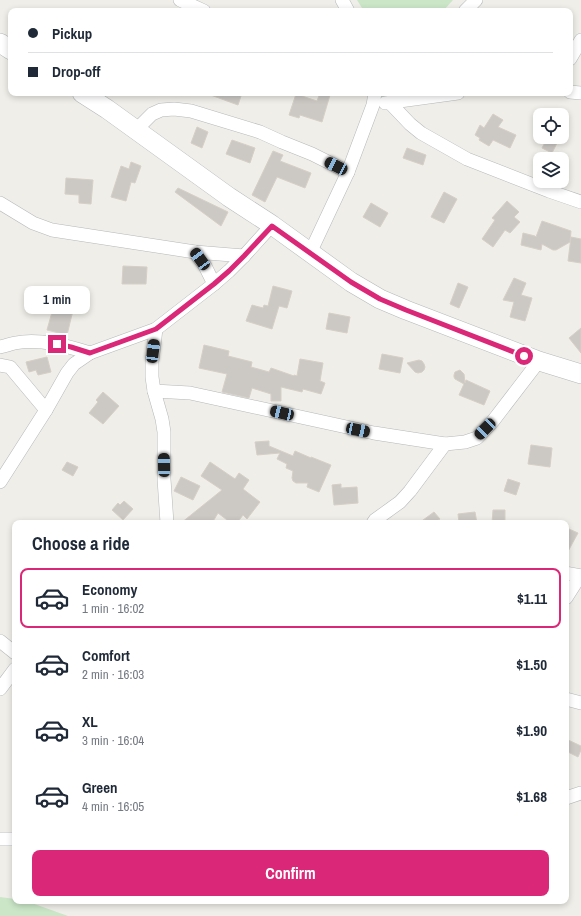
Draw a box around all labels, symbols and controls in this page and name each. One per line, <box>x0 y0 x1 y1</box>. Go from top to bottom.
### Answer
text: Pickup <box>52 23 92 44</box>
text: Drop-off <box>52 61 101 82</box>
map controls <box>533 108 569 188</box>
button: locate <box>533 108 569 144</box>
button: layers <box>533 152 569 188</box>
car <box>323 155 349 177</box>
car <box>188 246 212 272</box>
callout: 1 min <box>24 286 90 314</box>
text: 1 min <box>43 291 71 308</box>
route end <box>48 335 66 353</box>
car <box>146 338 160 364</box>
route start <box>515 347 533 365</box>
car <box>269 404 295 422</box>
car <box>472 416 498 442</box>
car <box>345 422 371 438</box>
car <box>158 453 170 477</box>
text: Choose a ride <box>32 531 130 556</box>
text: Economy <box>82 579 137 600</box>
icon: car <box>34 580 70 616</box>
text: $1.11 <box>517 588 547 609</box>
text: 1 min · 16:02 <box>82 600 144 617</box>
text: Comfort <box>82 645 130 666</box>
icon: car <box>34 646 70 682</box>
text: $1.50 <box>516 654 547 675</box>
text: 2 min · 16:03 <box>82 666 144 683</box>
text: XL <box>82 711 98 732</box>
icon: car <box>34 712 70 748</box>
text: $1.90 <box>516 720 547 741</box>
text: 3 min · 16:04 <box>82 732 144 749</box>
text: Green <box>82 777 118 798</box>
icon: car <box>34 778 70 814</box>
text: $1.68 <box>516 786 547 807</box>
text: 4 min · 16:05 <box>82 798 144 815</box>
button: Confirm <box>32 850 549 896</box>

